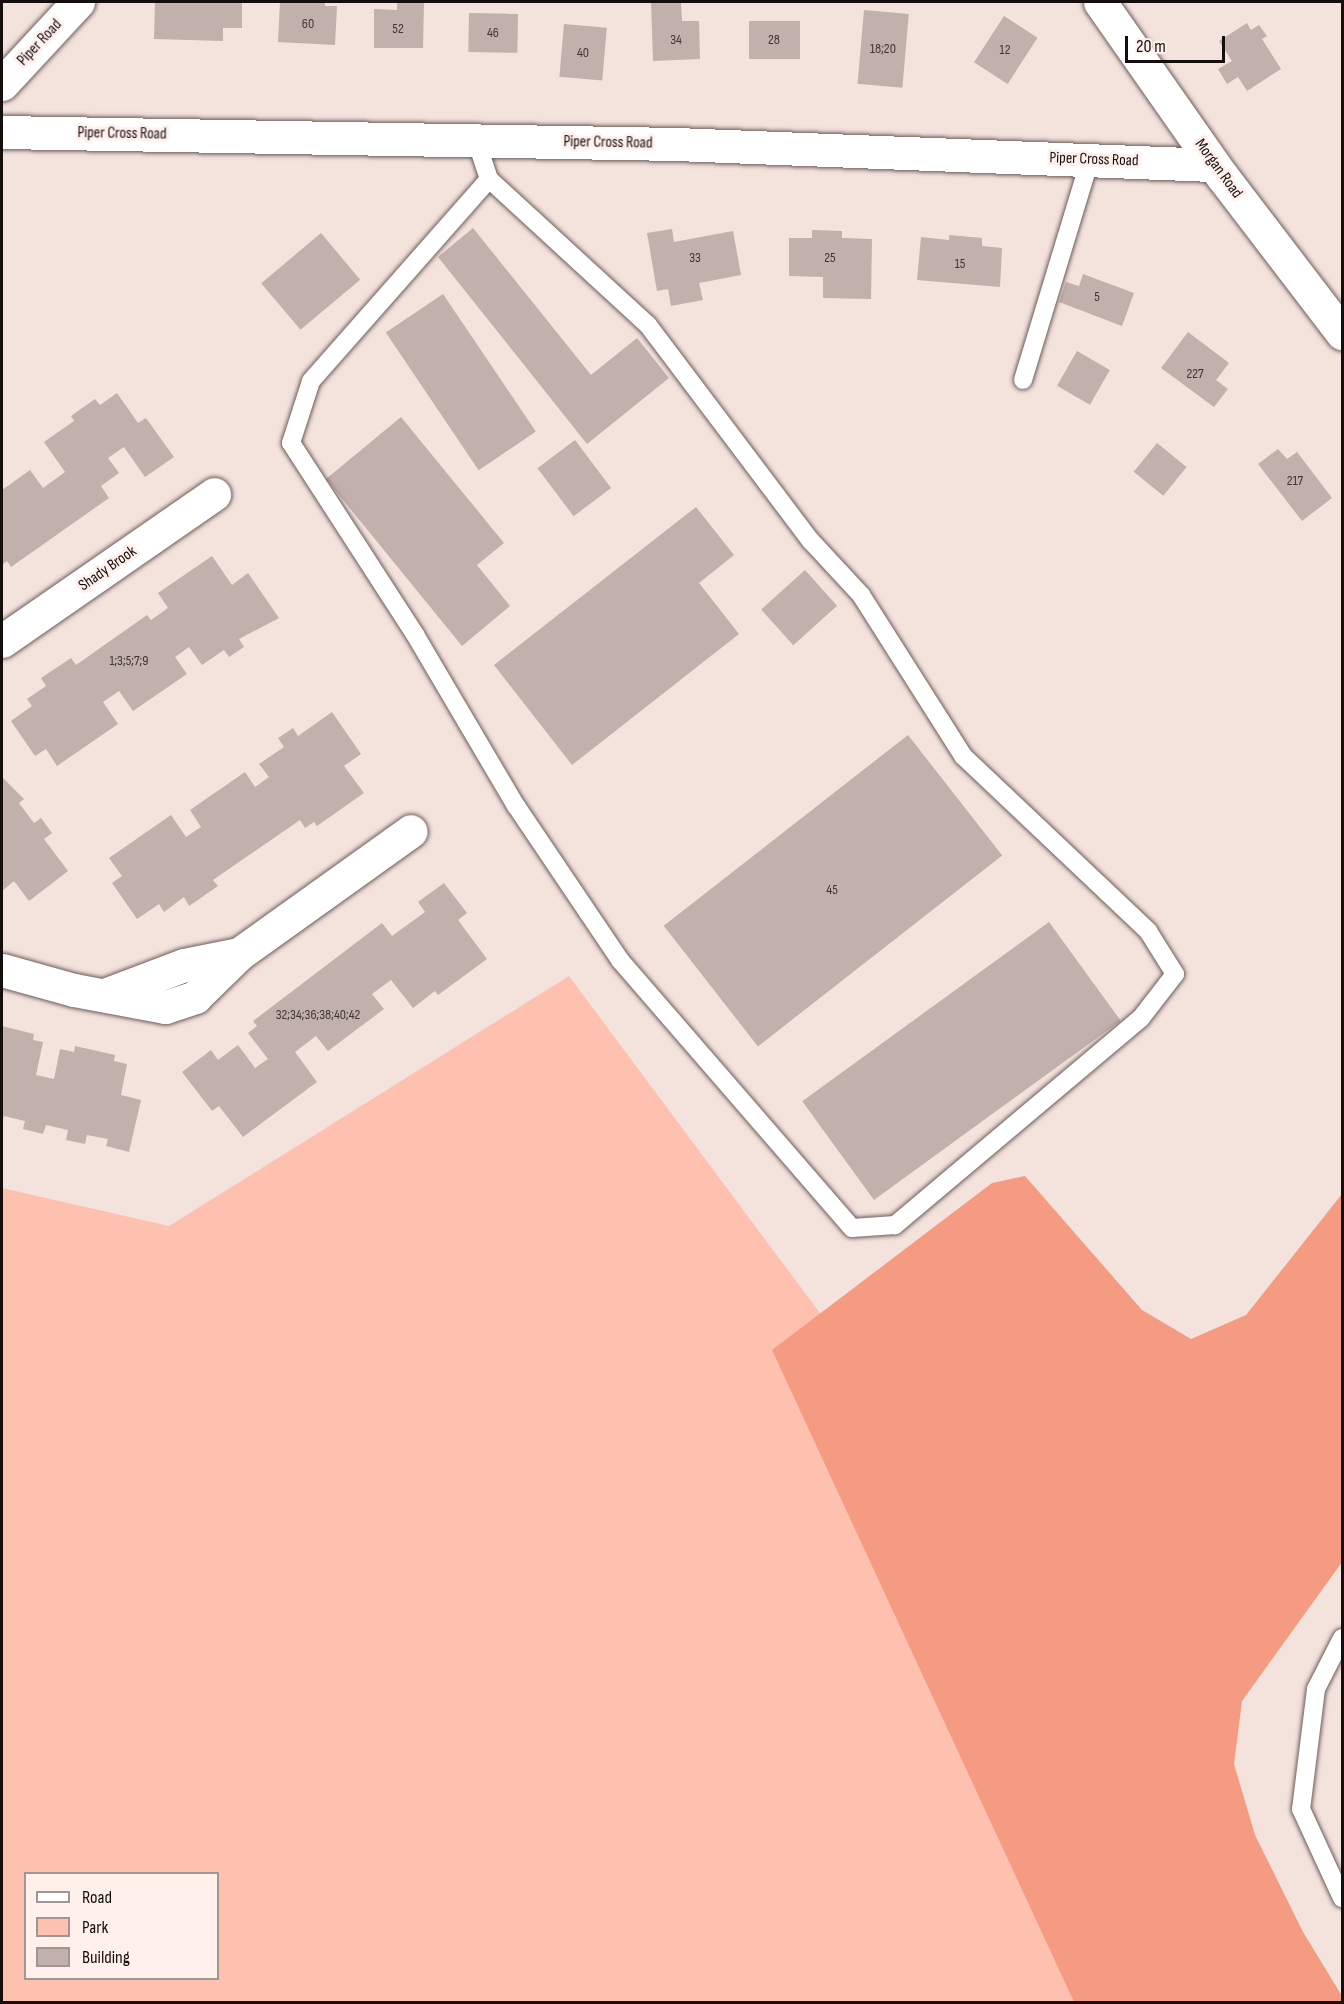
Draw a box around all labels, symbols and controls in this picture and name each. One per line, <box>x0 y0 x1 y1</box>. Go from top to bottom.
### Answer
street label: Piper Road <box>14 16 66 70</box>
house number: 60 <box>302 16 314 32</box>
house number: 52 <box>392 21 404 37</box>
scale bar <box>1128 24 1228 62</box>
house number: 46 <box>487 25 499 41</box>
house number: 34 <box>670 32 682 48</box>
house number: 28 <box>768 32 780 48</box>
text: 20 m <box>1136 36 1166 57</box>
house number: 18;20 <box>870 41 896 57</box>
house number: 12 <box>1000 42 1010 58</box>
house number: 40 <box>577 45 589 61</box>
street label: Piper Cross Road <box>77 124 167 144</box>
street label: Piper Cross Road <box>563 133 653 153</box>
street label: Morgan Road <box>1190 136 1246 202</box>
street label: Piper Cross Road <box>1049 149 1139 171</box>
house number: 33 <box>689 250 701 266</box>
house number: 25 <box>824 250 836 266</box>
house number: 15 <box>955 256 965 272</box>
house number: 5 <box>1094 289 1100 305</box>
house number: 227 <box>1186 366 1204 382</box>
house number: 217 <box>1287 473 1303 489</box>
street label: Shady Brook <box>75 542 141 596</box>
house number: 1;3;5;7;9 <box>109 653 149 669</box>
house number: 45 <box>826 882 838 898</box>
house number: 32;34;36;38;40;42 <box>276 1007 360 1023</box>
legend <box>24 1872 219 1980</box>
text: Road <box>82 1887 112 1908</box>
text: Park <box>82 1917 108 1938</box>
text: Building <box>82 1947 130 1968</box>

